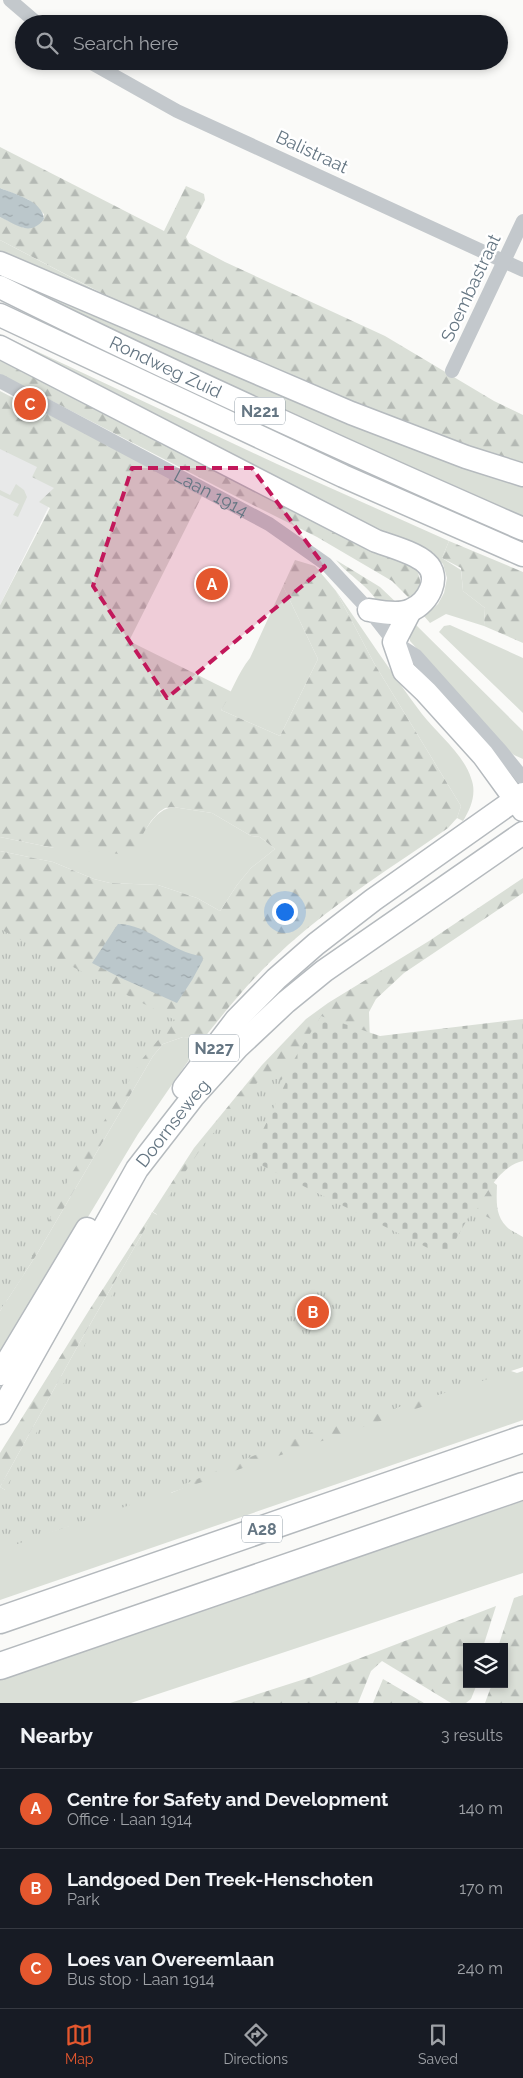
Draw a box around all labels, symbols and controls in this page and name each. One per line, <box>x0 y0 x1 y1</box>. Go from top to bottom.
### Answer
search box <box>15 15 508 70</box>
icon: search <box>33 29 61 57</box>
text: Search here <box>73 32 179 54</box>
street label: Balistraat <box>273 126 352 177</box>
street label: Soembastraat <box>436 231 505 345</box>
street label: Rondweg Zuid <box>106 331 225 402</box>
pin: C <box>14 385 46 423</box>
road number: N221 <box>235 398 285 424</box>
street label: Laan 1914 <box>171 464 252 521</box>
pin: A <box>196 565 228 603</box>
your location <box>272 899 298 925</box>
road number: N227 <box>189 1034 239 1062</box>
street label: Doornseweg <box>131 1075 214 1171</box>
pin: B <box>297 1293 329 1331</box>
road number: A28 <box>242 1516 282 1542</box>
map controls <box>463 1643 508 1688</box>
button: layers <box>463 1643 508 1688</box>
text: Nearby <box>20 1723 93 1748</box>
text: 3 results <box>441 1726 503 1745</box>
text: Centre for Safety and Development <box>67 1788 388 1810</box>
text: A <box>31 1799 41 1818</box>
text: 140 m <box>459 1799 503 1818</box>
text: Office · Laan 1914 <box>67 1810 192 1829</box>
text: Landgoed Den Treek-Henschoten <box>67 1868 373 1890</box>
text: B <box>31 1879 41 1898</box>
text: 170 m <box>459 1879 503 1898</box>
text: Park <box>67 1890 100 1909</box>
text: Loes van Overeemlaan <box>67 1948 274 1970</box>
text: C <box>31 1959 41 1978</box>
text: 240 m <box>457 1959 503 1978</box>
text: Bus stop · Laan 1914 <box>67 1970 214 1989</box>
tab: Map <box>65 2021 93 2067</box>
tab: Directions <box>223 2021 288 2067</box>
tab: Saved <box>418 2021 458 2067</box>

